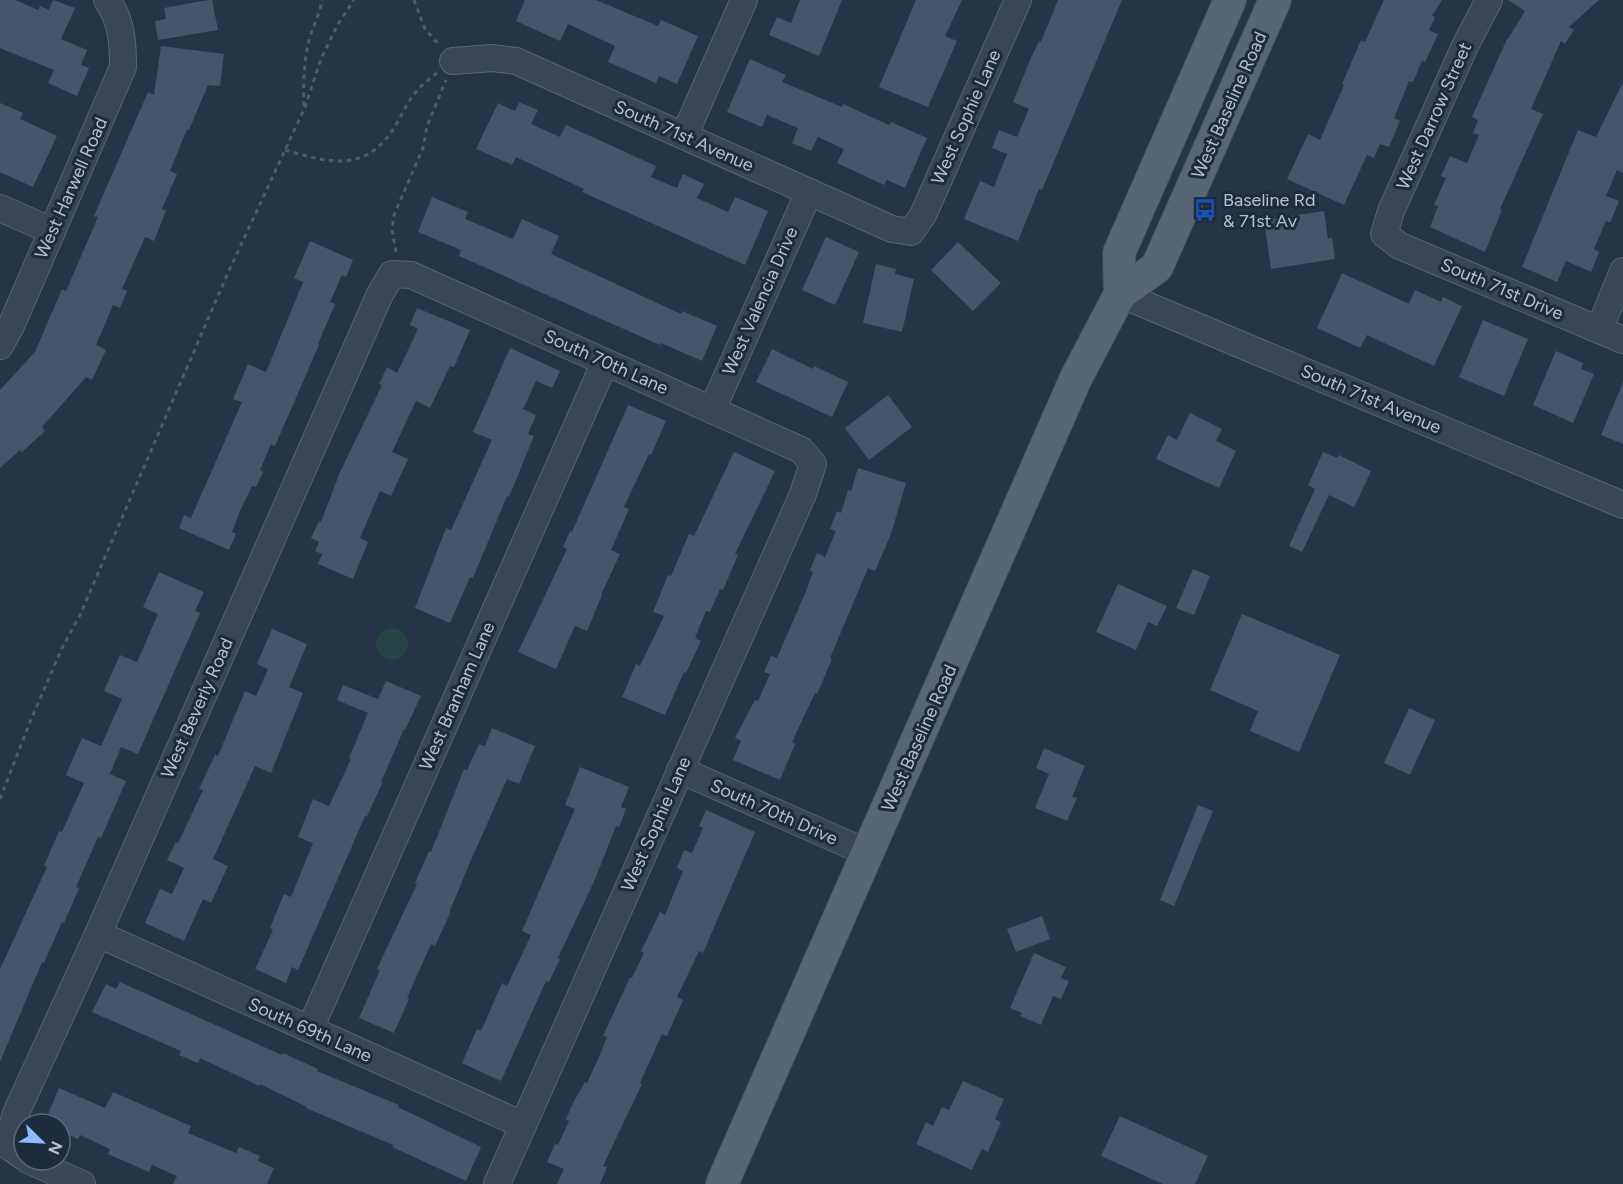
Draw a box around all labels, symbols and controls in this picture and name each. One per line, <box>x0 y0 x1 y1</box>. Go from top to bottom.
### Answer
street label: West Baseline Road <box>1187 28 1271 182</box>
street label: West Darrow Street <box>1392 39 1476 193</box>
street label: West Sophie Lane <box>926 46 1006 188</box>
street label: South 71st Avenue <box>611 95 757 177</box>
street label: West Harwell Road <box>30 114 112 262</box>
place label: Baseline Rd & 71st Av <box>1223 189 1316 232</box>
bus stop icon: Baseline Rd & 71st Av <box>1192 197 1218 223</box>
street label: West Valencia Drive <box>717 223 803 379</box>
street label: South 71st Drive <box>1437 253 1567 325</box>
street label: South 70th Lane <box>540 325 672 399</box>
street label: South 71st Avenue <box>1297 359 1445 439</box>
street label: West Branham Lane <box>414 618 500 773</box>
street label: West Beverly Road <box>156 635 238 781</box>
street label: West Baseline Road <box>877 661 961 815</box>
street label: West Sophie Lane <box>616 753 696 895</box>
street label: South 70th Drive <box>707 774 841 850</box>
street label: South 69th Lane <box>245 993 375 1067</box>
north arrow <box>12 1112 72 1172</box>
text: N <box>44 1138 66 1157</box>

